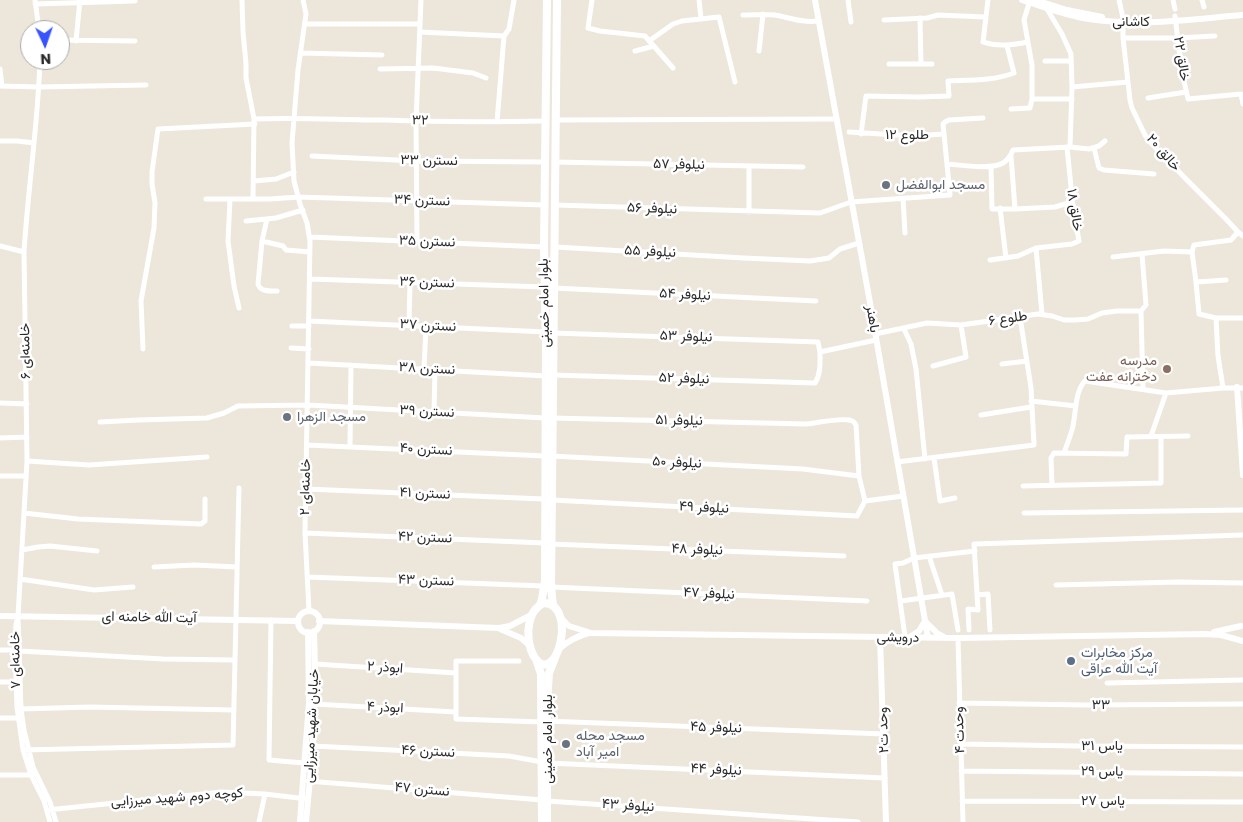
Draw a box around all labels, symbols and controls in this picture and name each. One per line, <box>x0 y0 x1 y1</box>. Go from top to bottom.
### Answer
street label: کاشانی <box>1112 14 1150 30</box>
north arrow <box>20 20 70 70</box>
street label: خالق ۲۲ <box>1169 35 1193 83</box>
text: N <box>40 49 52 69</box>
street label: ۳۲ <box>412 112 428 130</box>
street label: طلوع ۱۲ <box>885 127 929 143</box>
street label: خالق ۲۰ <box>1142 131 1184 175</box>
street label: نسترن ۳۳ <box>400 152 458 170</box>
street label: نیلوفر ۵۷ <box>653 156 705 174</box>
place label: مسجد ابوالفضل <box>896 177 985 193</box>
marker: مسجد ابوالفضل <box>880 179 892 191</box>
street label: خالق ۱۸ <box>1062 188 1086 232</box>
street label: نسترن ۳۴ <box>394 192 450 210</box>
street label: نیلوفر ۵۶ <box>627 200 677 218</box>
street label: نسترن ۳۵ <box>398 233 456 251</box>
street label: نیلوفر ۵۵ <box>624 242 676 262</box>
street label: بلوار امام خمینی <box>536 258 554 348</box>
street label: نسترن ۳۶ <box>399 274 455 292</box>
street label: نیلوفر ۵۴ <box>659 285 711 305</box>
street label: باهنر <box>862 304 882 334</box>
street label: طلوع ۶ <box>988 308 1028 330</box>
street label: نسترن ۳۷ <box>399 316 457 336</box>
street label: خامنه‌ای ۶ <box>17 323 35 379</box>
street label: نیلوفر ۵۳ <box>659 328 713 346</box>
place label: مدرسه دخترانه عفت <box>1086 353 1157 386</box>
street label: نسترن ۳۸ <box>398 359 456 379</box>
marker: مدرسه دخترانه عفت <box>1161 363 1173 375</box>
street label: نیلوفر ۵۲ <box>658 370 710 388</box>
street label: نسترن ۳۹ <box>399 402 455 422</box>
place label: مسجد الزهرا <box>297 409 366 425</box>
marker: مسجد الزهرا <box>281 411 293 423</box>
street label: نیلوفر ۵۱ <box>655 412 703 430</box>
street label: نسترن ۴۰ <box>399 440 453 460</box>
street label: نیلوفر ۵۰ <box>652 453 702 473</box>
street label: خامنه‌ای ۲ <box>297 459 315 515</box>
street label: نسترن ۴۱ <box>399 484 451 504</box>
street label: نیلوفر ۴۹ <box>679 498 729 518</box>
street label: نسترن ۴۲ <box>398 529 452 547</box>
street label: نیلوفر ۴۸ <box>671 541 723 559</box>
street label: نسترن ۴۳ <box>398 572 454 590</box>
street label: نیلوفر ۴۷ <box>683 584 735 604</box>
street label: آیت الله خامنه ای <box>101 609 197 627</box>
street label: درویشی <box>876 629 920 647</box>
street label: خامنه‌ای ۷ <box>7 631 25 689</box>
place label: مرکز مخابرات آیت الله عراقی <box>1081 645 1157 678</box>
marker: مرکز مخابرات آیت الله عراقی <box>1065 655 1077 667</box>
street label: ابوذر ۲ <box>366 658 404 678</box>
street label: خیابان شهید میرزایی <box>301 669 323 783</box>
street label: بلوار امام خمینی <box>540 694 556 784</box>
street label: ۳۳ <box>1092 697 1110 713</box>
street label: ابوذر ۴ <box>366 699 404 717</box>
street label: وحدت ۴ <box>951 706 969 754</box>
street label: وحد ت۲ <box>875 707 893 753</box>
street label: نیلوفر ۴۵ <box>690 719 742 737</box>
place label: مسجد محله امیر آباد <box>576 728 645 760</box>
marker: مسجد محله امیر آباد <box>560 738 572 750</box>
street label: یاس ۳۱ <box>1081 738 1123 754</box>
street label: نسترن ۴۶ <box>401 742 455 762</box>
street label: نیلوفر ۴۴ <box>690 760 742 780</box>
street label: یاس ۲۹ <box>1081 763 1123 781</box>
street label: نسترن ۴۷ <box>394 779 450 801</box>
street label: کوچه دوم شهید میرزایی <box>110 785 244 811</box>
street label: یاس ۲۷ <box>1081 793 1125 809</box>
street label: نیلوفر ۴۳ <box>601 796 655 816</box>

